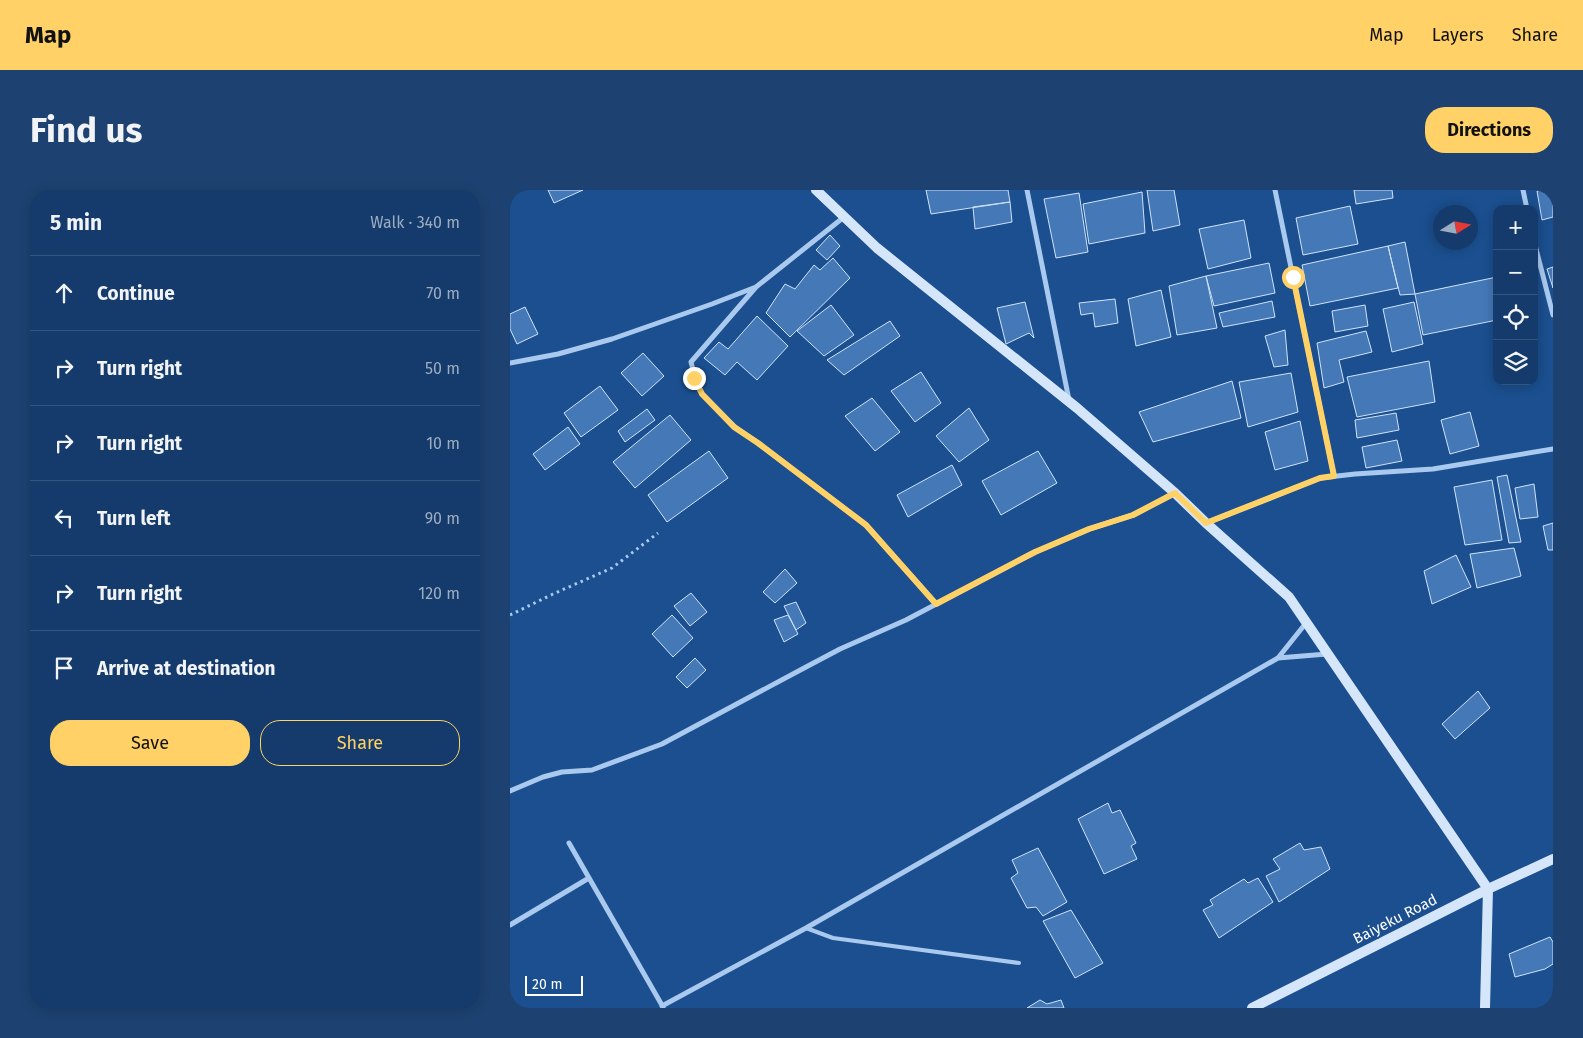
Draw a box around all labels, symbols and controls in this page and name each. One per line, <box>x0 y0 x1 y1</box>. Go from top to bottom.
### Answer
text: Map <box>25 21 71 49</box>
text: Map <box>1369 24 1404 46</box>
text: Layers <box>1432 24 1484 46</box>
text: Share <box>1512 24 1558 46</box>
button: Directions <box>1425 107 1553 153</box>
text: Find us <box>30 109 142 151</box>
north arrow <box>1433 205 1478 250</box>
map controls <box>1493 205 1538 385</box>
button: + <box>1493 205 1538 250</box>
text: 5 min <box>50 210 102 236</box>
text: Walk · 340 m <box>370 213 460 232</box>
button: − <box>1493 250 1538 295</box>
route start <box>1282 266 1305 289</box>
icon: ahead <box>50 279 78 307</box>
text: Continue <box>97 282 175 305</box>
text: 70 m <box>426 284 460 303</box>
button: locate <box>1493 295 1538 340</box>
button: layers <box>1493 340 1538 385</box>
icon: right <box>50 354 78 382</box>
text: Turn right <box>97 357 182 380</box>
text: 50 m <box>425 359 460 378</box>
route end <box>683 367 706 390</box>
icon: right <box>50 429 78 457</box>
text: Turn right <box>97 432 182 455</box>
text: 10 m <box>426 434 460 453</box>
icon: left <box>50 504 78 532</box>
text: Turn left <box>97 507 171 530</box>
text: 90 m <box>425 509 460 528</box>
icon: right <box>50 579 78 607</box>
text: Turn right <box>97 582 182 605</box>
text: 120 m <box>418 584 460 603</box>
icon: arrive <box>50 654 78 682</box>
text: Arrive at destination <box>97 657 276 680</box>
button: Save <box>50 720 250 766</box>
button: Share <box>260 720 460 766</box>
street label: Baiyeku Road <box>1350 890 1440 948</box>
scale bar <box>525 973 582 996</box>
text: 20 m <box>532 976 562 993</box>

